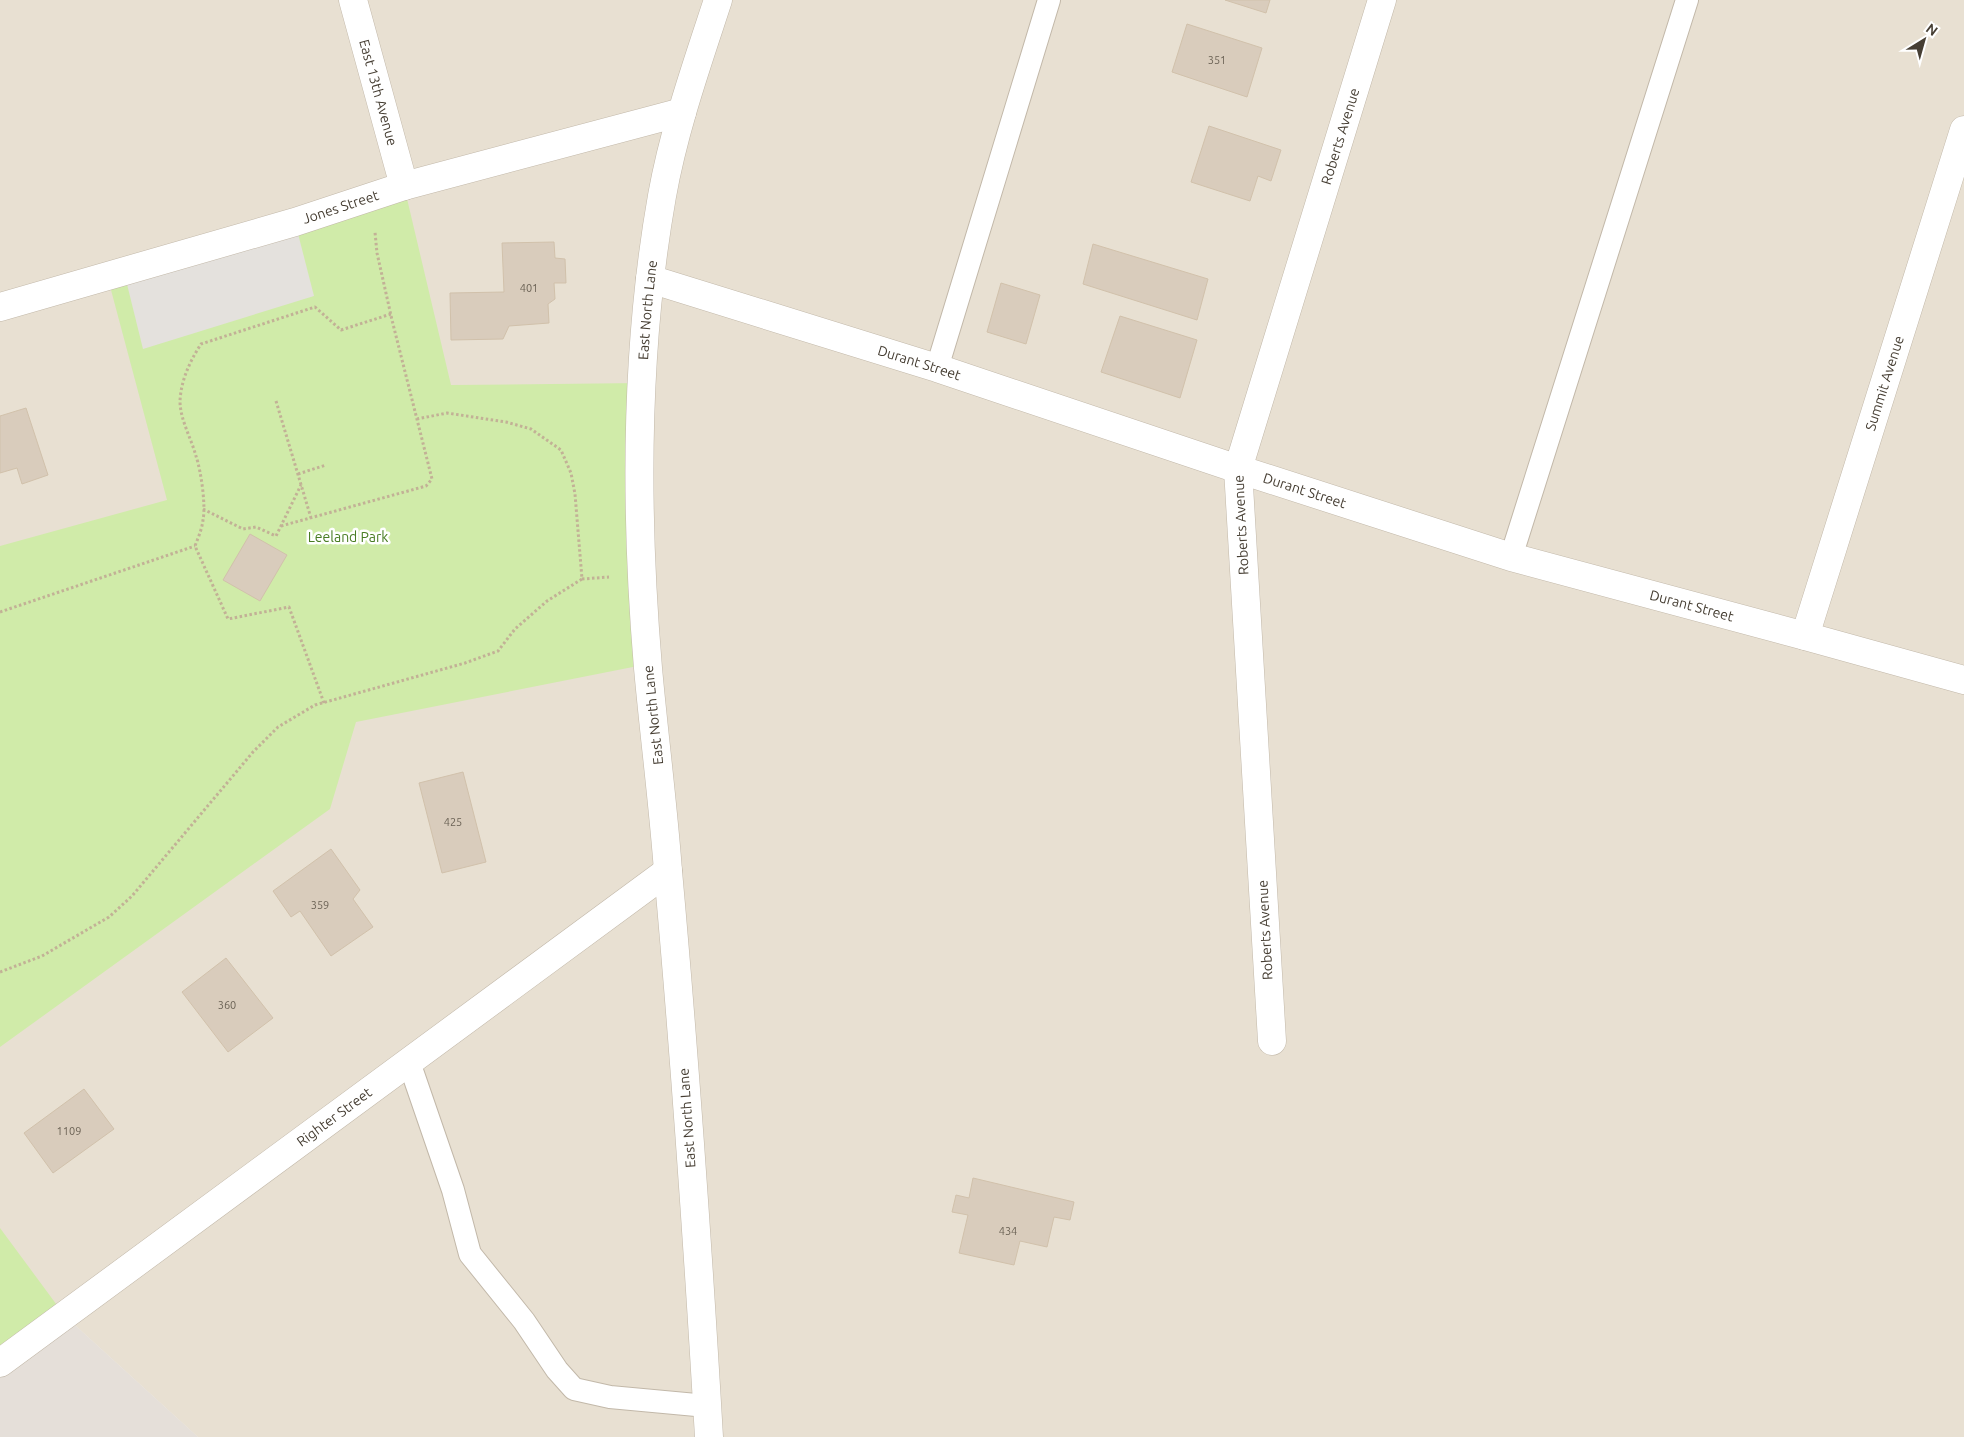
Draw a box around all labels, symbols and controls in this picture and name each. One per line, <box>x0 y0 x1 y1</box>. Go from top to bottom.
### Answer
north arrow <box>1899 15 1949 65</box>
text: N <box>1923 20 1941 39</box>
street label: East 13th Avenue <box>356 38 401 148</box>
house number: 351 <box>1208 54 1226 66</box>
street label: Roberts Avenue <box>1318 86 1362 187</box>
street label: Jones Street <box>300 187 381 227</box>
street label: East North Lane <box>635 259 660 360</box>
house number: 401 <box>520 282 538 294</box>
street label: Summit Avenue <box>1862 334 1907 433</box>
street label: Durant Street <box>876 342 963 384</box>
street label: Durant Street <box>1261 470 1349 511</box>
street label: Roberts Avenue <box>1230 475 1252 575</box>
park label: Leeland Park <box>308 529 388 545</box>
street label: Durant Street <box>1648 587 1736 625</box>
street label: East North Lane <box>640 664 666 766</box>
house number: 425 <box>444 816 462 828</box>
street label: Roberts Avenue <box>1254 880 1276 980</box>
house number: 359 <box>311 899 329 911</box>
house number: 360 <box>218 999 236 1011</box>
street label: East North Lane <box>676 1068 698 1168</box>
street label: Righter Street <box>294 1084 375 1150</box>
house number: 1109 <box>57 1125 81 1137</box>
house number: 434 <box>999 1225 1017 1237</box>

